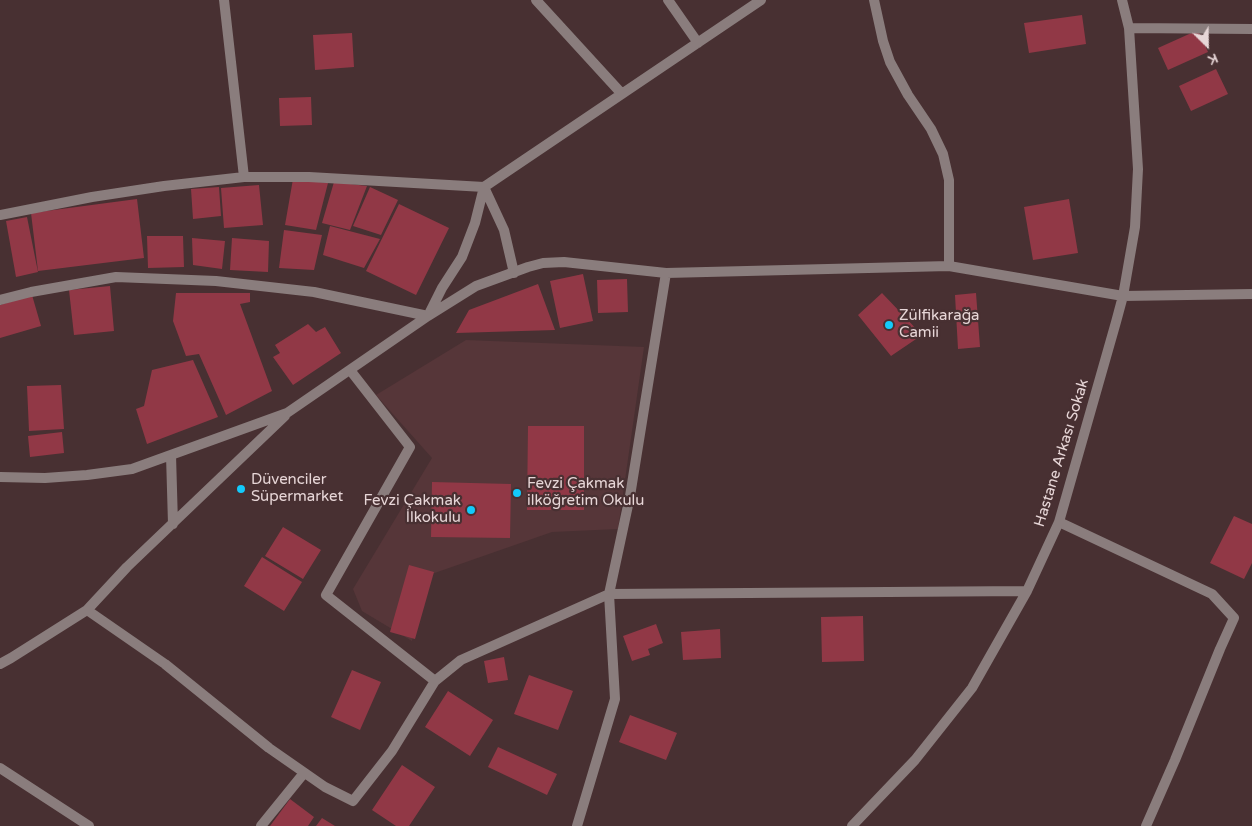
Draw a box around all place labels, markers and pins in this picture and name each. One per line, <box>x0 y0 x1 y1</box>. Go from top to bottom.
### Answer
place label: Zülfikarağa Camii <box>899 307 980 342</box>
marker: Zülfikarağa Camii <box>883 319 895 331</box>
place label: Düvenciler Süpermarket <box>251 471 343 506</box>
place label: Fevzi Çakmak ilköğretim Okulu <box>527 475 644 510</box>
marker: Düvenciler Süpermarket <box>235 483 247 495</box>
marker: Fevzi Çakmak ilköğretim Okulu <box>511 487 523 499</box>
place label: Fevzi Çakmak İlkokulu <box>364 492 461 527</box>
marker: Fevzi Çakmak İlkokulu <box>465 504 477 516</box>

